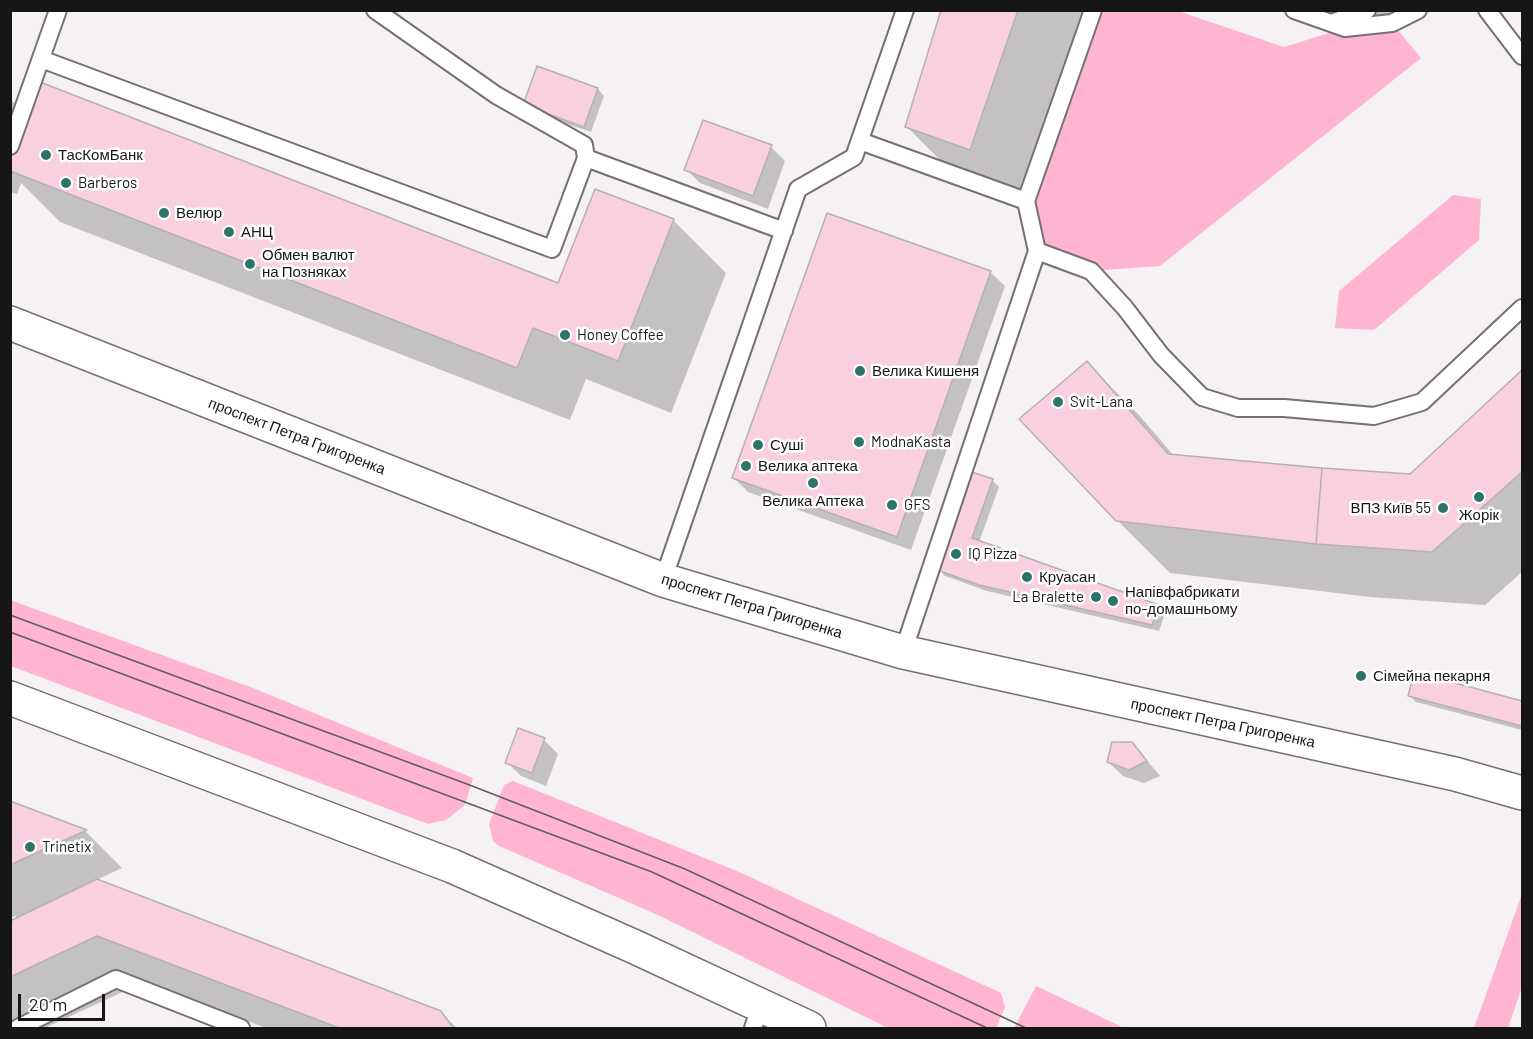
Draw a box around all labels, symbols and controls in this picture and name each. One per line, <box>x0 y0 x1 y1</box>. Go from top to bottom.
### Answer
place label: ТасКомБанк <box>58 146 143 164</box>
marker: ТасКомБанк <box>39 148 53 162</box>
place label: Barberos <box>78 174 137 192</box>
marker: Barberos <box>59 176 73 190</box>
place label: Велюр <box>176 204 222 222</box>
marker: Велюр <box>157 206 171 220</box>
place label: АНЦ <box>241 223 273 241</box>
marker: АНЦ <box>222 225 236 239</box>
place label: Обмен валют на Позняках <box>262 246 355 281</box>
marker: Обмен валют на Позняках <box>243 257 257 271</box>
place label: Honey Coffee <box>577 326 664 344</box>
marker: Honey Coffee <box>558 328 572 342</box>
place label: Велика Кишеня <box>872 362 979 380</box>
marker: Велика Кишеня <box>853 364 867 378</box>
place label: Svit-Lana <box>1070 393 1133 411</box>
street label: проспект Петра Григоренка <box>206 394 388 478</box>
marker: Svit-Lana <box>1051 395 1065 409</box>
place label: ModnaKasta <box>871 433 951 451</box>
marker: ModnaKasta <box>852 435 866 449</box>
place label: Суші <box>770 436 804 454</box>
marker: Суші <box>751 438 765 452</box>
place label: Велика аптека <box>758 457 858 475</box>
marker: Велика аптека <box>739 459 753 473</box>
marker: Велика Аптека <box>806 476 820 490</box>
marker: Жорік <box>1472 490 1486 504</box>
place label: Велика Аптека <box>762 492 864 510</box>
place label: GFS <box>904 496 930 514</box>
marker: GFS <box>885 498 899 512</box>
place label: ВПЗ Київ 55 <box>1350 499 1431 517</box>
marker: ВПЗ Київ 55 <box>1436 501 1450 515</box>
place label: Жорік <box>1459 506 1499 524</box>
place label: IQ Pizza <box>968 545 1017 563</box>
marker: IQ Pizza <box>949 547 963 561</box>
place label: Круасан <box>1039 568 1096 586</box>
street label: проспект Петра Григоренка <box>659 570 845 642</box>
marker: Круасан <box>1020 570 1034 584</box>
place label: Напівфабрикати по-домашньому <box>1125 583 1240 618</box>
place label: La Bralette <box>1012 588 1084 606</box>
marker: La Bralette <box>1089 590 1103 604</box>
marker: Напівфабрикати по-домашньому <box>1106 594 1120 608</box>
place label: Сімейна пекарня <box>1373 667 1490 685</box>
marker: Сімейна пекарня <box>1354 669 1368 683</box>
street label: проспект Петра Григоренка <box>1129 695 1317 751</box>
place label: Trinetix <box>42 838 91 856</box>
marker: Trinetix <box>23 840 37 854</box>
scale bar <box>21 982 108 1020</box>
text: 20 m <box>29 993 67 1015</box>

